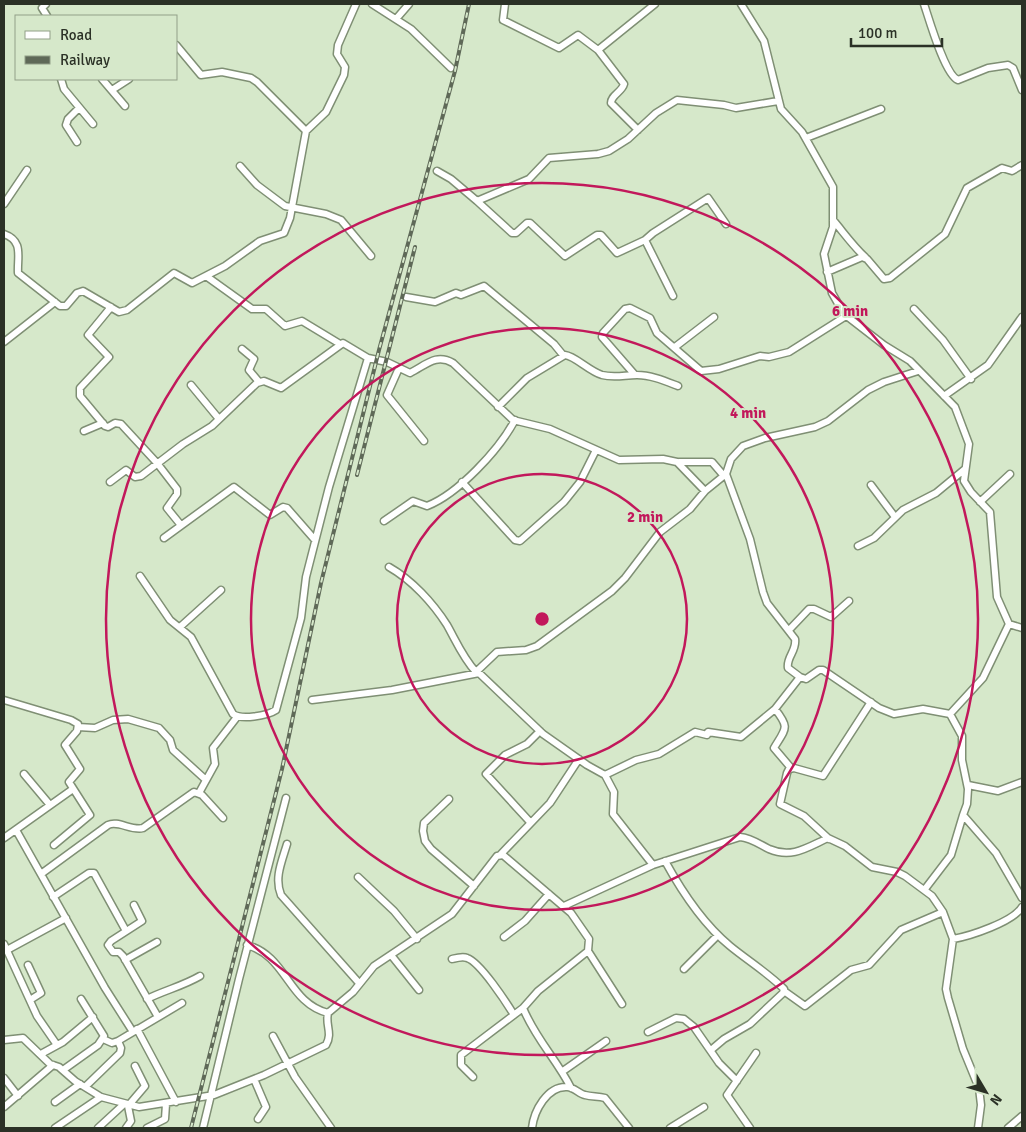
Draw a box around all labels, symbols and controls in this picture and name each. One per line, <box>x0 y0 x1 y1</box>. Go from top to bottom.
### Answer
legend <box>15 15 178 80</box>
scale bar <box>851 15 942 47</box>
text: 100 m <box>858 24 898 42</box>
text: Road <box>60 26 92 44</box>
text: Railway <box>60 51 110 69</box>
text: 6 min <box>832 302 868 320</box>
text: 4 min <box>730 404 766 422</box>
text: 2 min <box>627 508 663 526</box>
centre of rings <box>533 610 551 628</box>
north arrow <box>961 1067 1011 1117</box>
text: N <box>986 1091 1006 1109</box>

